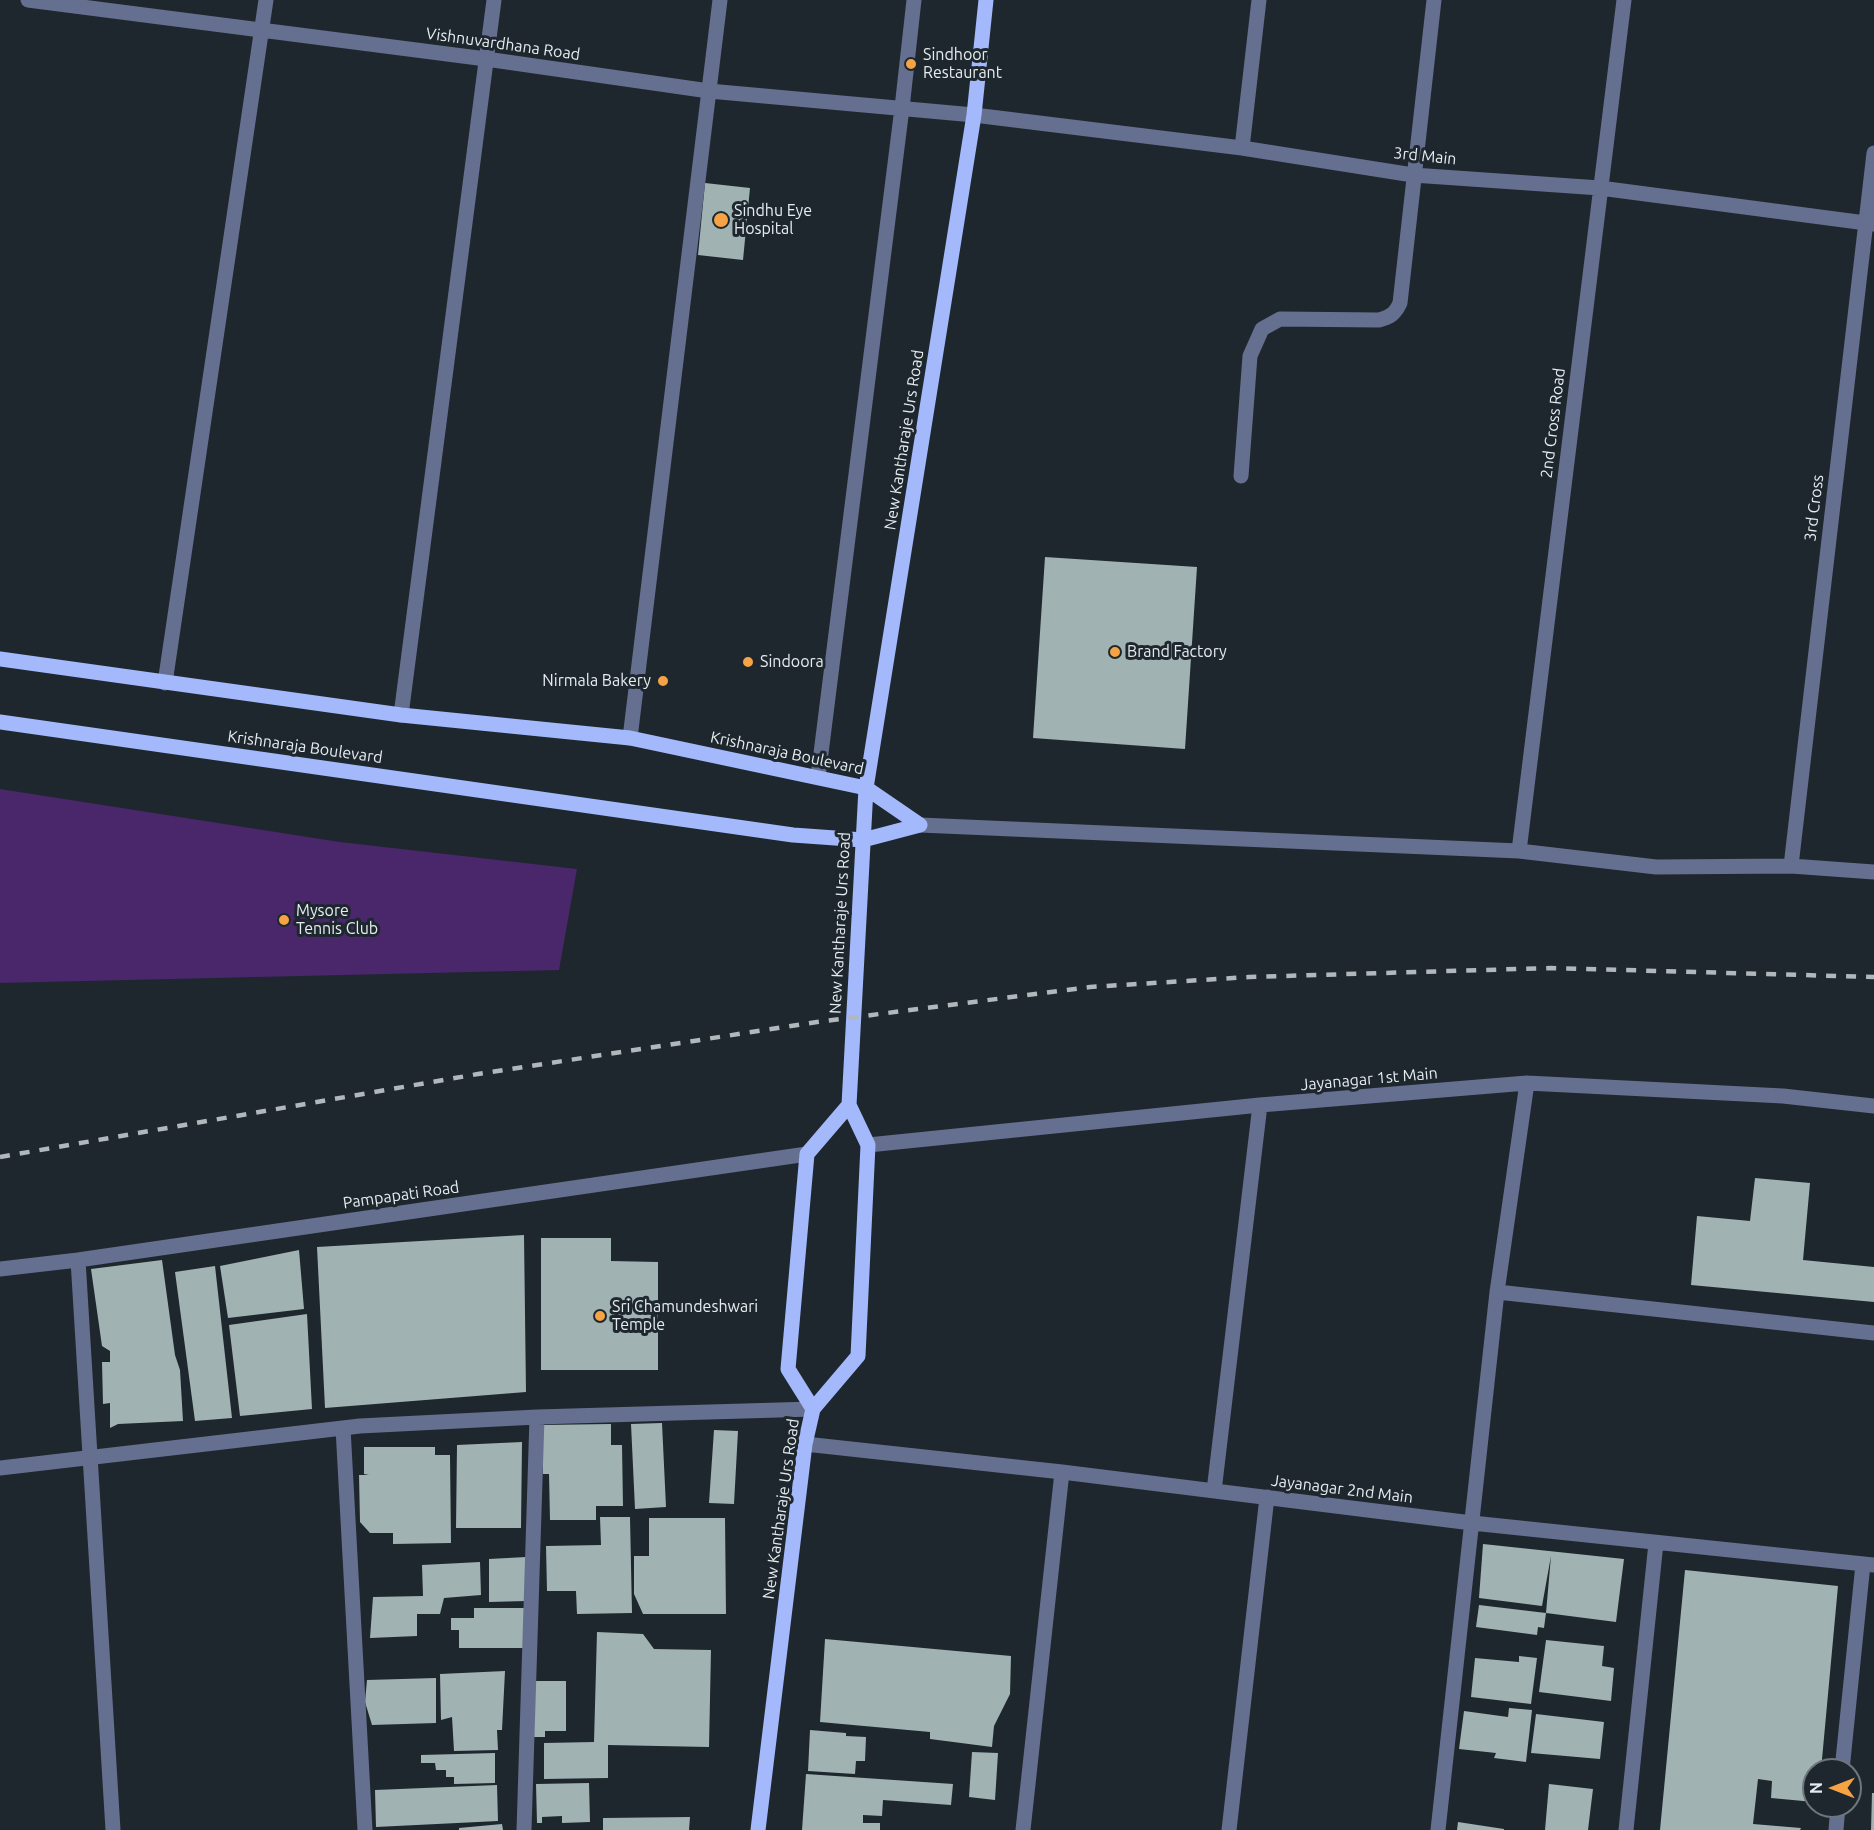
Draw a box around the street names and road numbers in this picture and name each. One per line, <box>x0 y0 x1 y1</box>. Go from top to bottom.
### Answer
street label: Vishnuvardhana Road <box>425 24 581 64</box>
street label: 3rd Main <box>1393 143 1457 169</box>
street label: New Kantharaje Urs Road <box>880 349 928 531</box>
street label: 2nd Cross Road <box>1537 367 1569 479</box>
street label: 3rd Cross <box>1800 473 1828 543</box>
street label: Krishnaraja Boulevard <box>226 727 384 767</box>
street label: Krishnaraja Boulevard <box>709 727 865 779</box>
street label: New Kantharaje Urs Road <box>826 832 854 1014</box>
street label: Jayanagar 1st Main <box>1300 1063 1438 1095</box>
street label: Pampapati Road <box>342 1177 460 1213</box>
street label: New Kantharaje Urs Road <box>759 1417 803 1601</box>
street label: Jayanagar 2nd Main <box>1270 1471 1414 1507</box>

